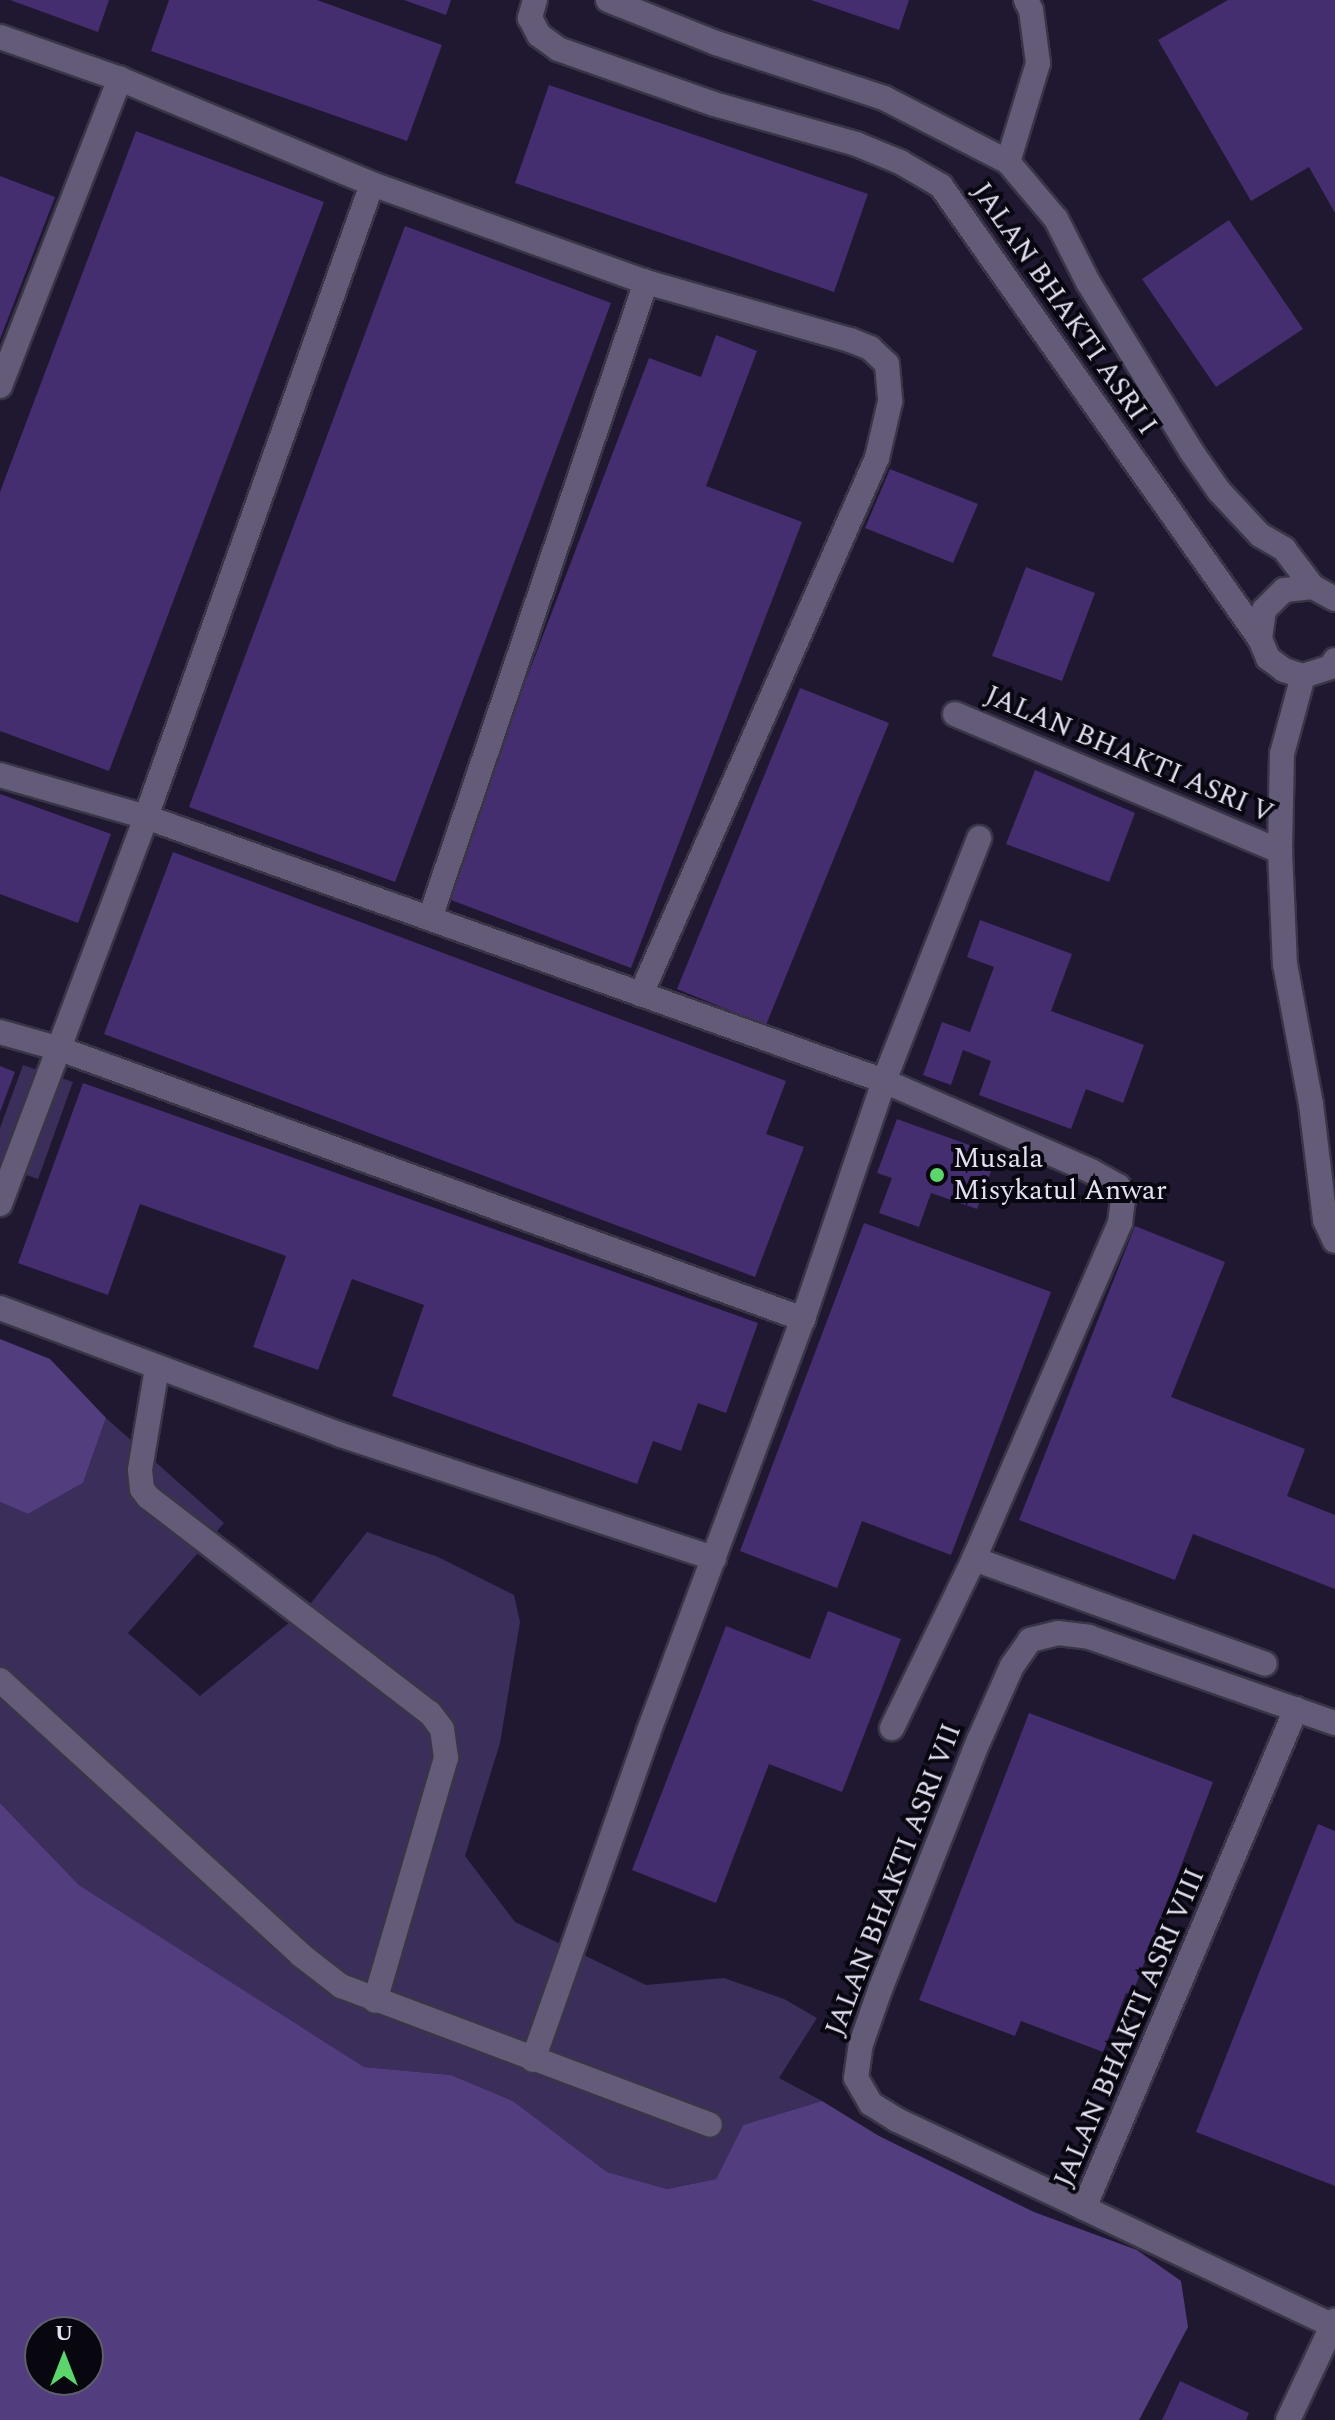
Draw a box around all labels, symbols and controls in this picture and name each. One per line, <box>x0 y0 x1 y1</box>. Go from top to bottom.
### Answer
street label: JALAN BHAKTI ASRI I <box>964 176 1164 442</box>
street label: JALAN BHAKTI ASRI V <box>980 679 1278 831</box>
place label: Musala Misykatul Anwar <box>953 1142 1167 1208</box>
marker: Musala Misykatul Anwar <box>928 1166 946 1184</box>
street label: JALAN BHAKTI ASRI VII <box>819 1719 969 2041</box>
street label: JALAN BHAKTI ASRI VIII <box>1048 1864 1212 2192</box>
north arrow <box>24 2316 104 2396</box>
text: U <box>55 2317 73 2350</box>

